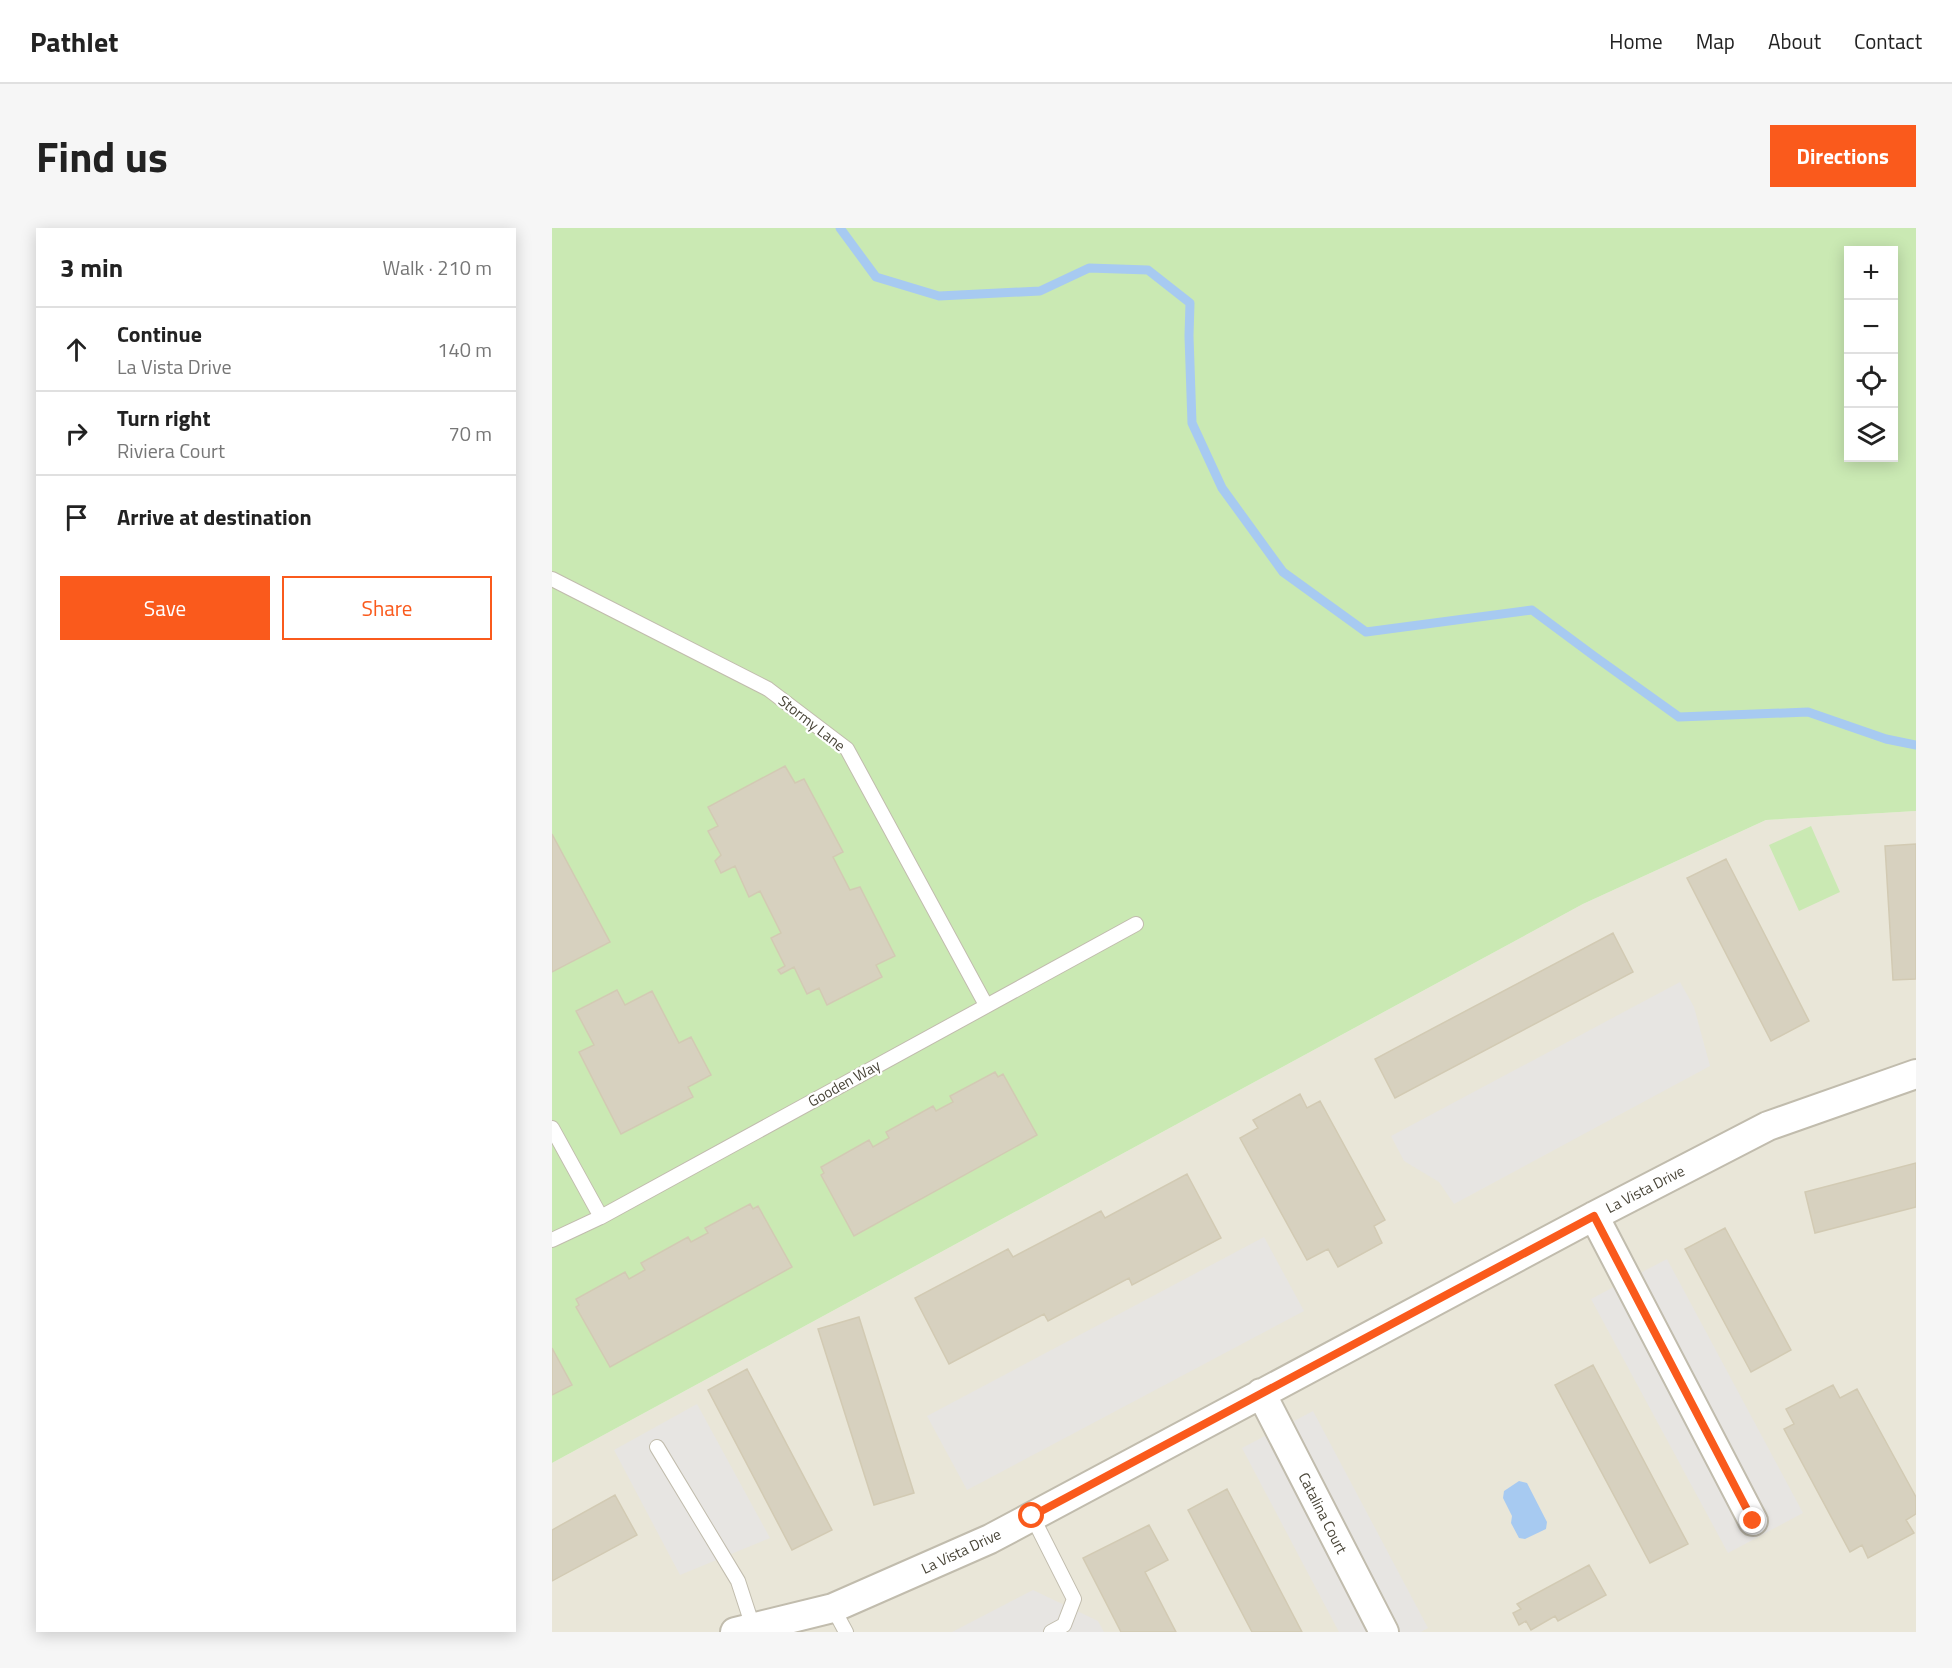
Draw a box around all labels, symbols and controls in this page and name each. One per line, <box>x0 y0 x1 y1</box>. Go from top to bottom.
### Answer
text: Pathlet <box>30 20 118 63</box>
text: Home <box>1609 25 1663 57</box>
text: Map <box>1696 25 1735 57</box>
text: About <box>1768 25 1821 57</box>
text: Contact <box>1854 25 1922 57</box>
text: Find us <box>36 124 168 188</box>
button: Directions <box>1770 125 1916 187</box>
map controls <box>1844 246 1898 462</box>
button: + <box>1844 246 1898 300</box>
text: 3 min <box>60 248 123 287</box>
text: Walk · 210 m <box>383 252 492 283</box>
button: − <box>1844 300 1898 354</box>
text: Continue <box>117 317 202 351</box>
icon: ahead <box>60 333 93 366</box>
text: 140 m <box>437 334 492 365</box>
text: La Vista Drive <box>117 351 232 382</box>
button: locate <box>1844 354 1898 408</box>
text: Turn right <box>117 401 211 435</box>
button: layers <box>1844 408 1898 462</box>
icon: right <box>60 417 93 450</box>
text: 70 m <box>448 418 492 449</box>
text: Riviera Court <box>117 435 225 466</box>
text: Arrive at destination <box>117 500 312 534</box>
icon: arrive <box>60 501 93 534</box>
button: Save <box>60 576 270 640</box>
button: Share <box>282 576 492 640</box>
street label: Stormy Lane <box>774 689 850 757</box>
street label: Gooden Way <box>804 1054 884 1112</box>
street label: La Vista Drive <box>1602 1159 1688 1219</box>
street label: Catalina Court <box>1293 1468 1354 1558</box>
route start <box>1018 1502 1044 1528</box>
route end <box>1739 1507 1765 1533</box>
street label: La Vista Drive <box>917 1522 1005 1580</box>

